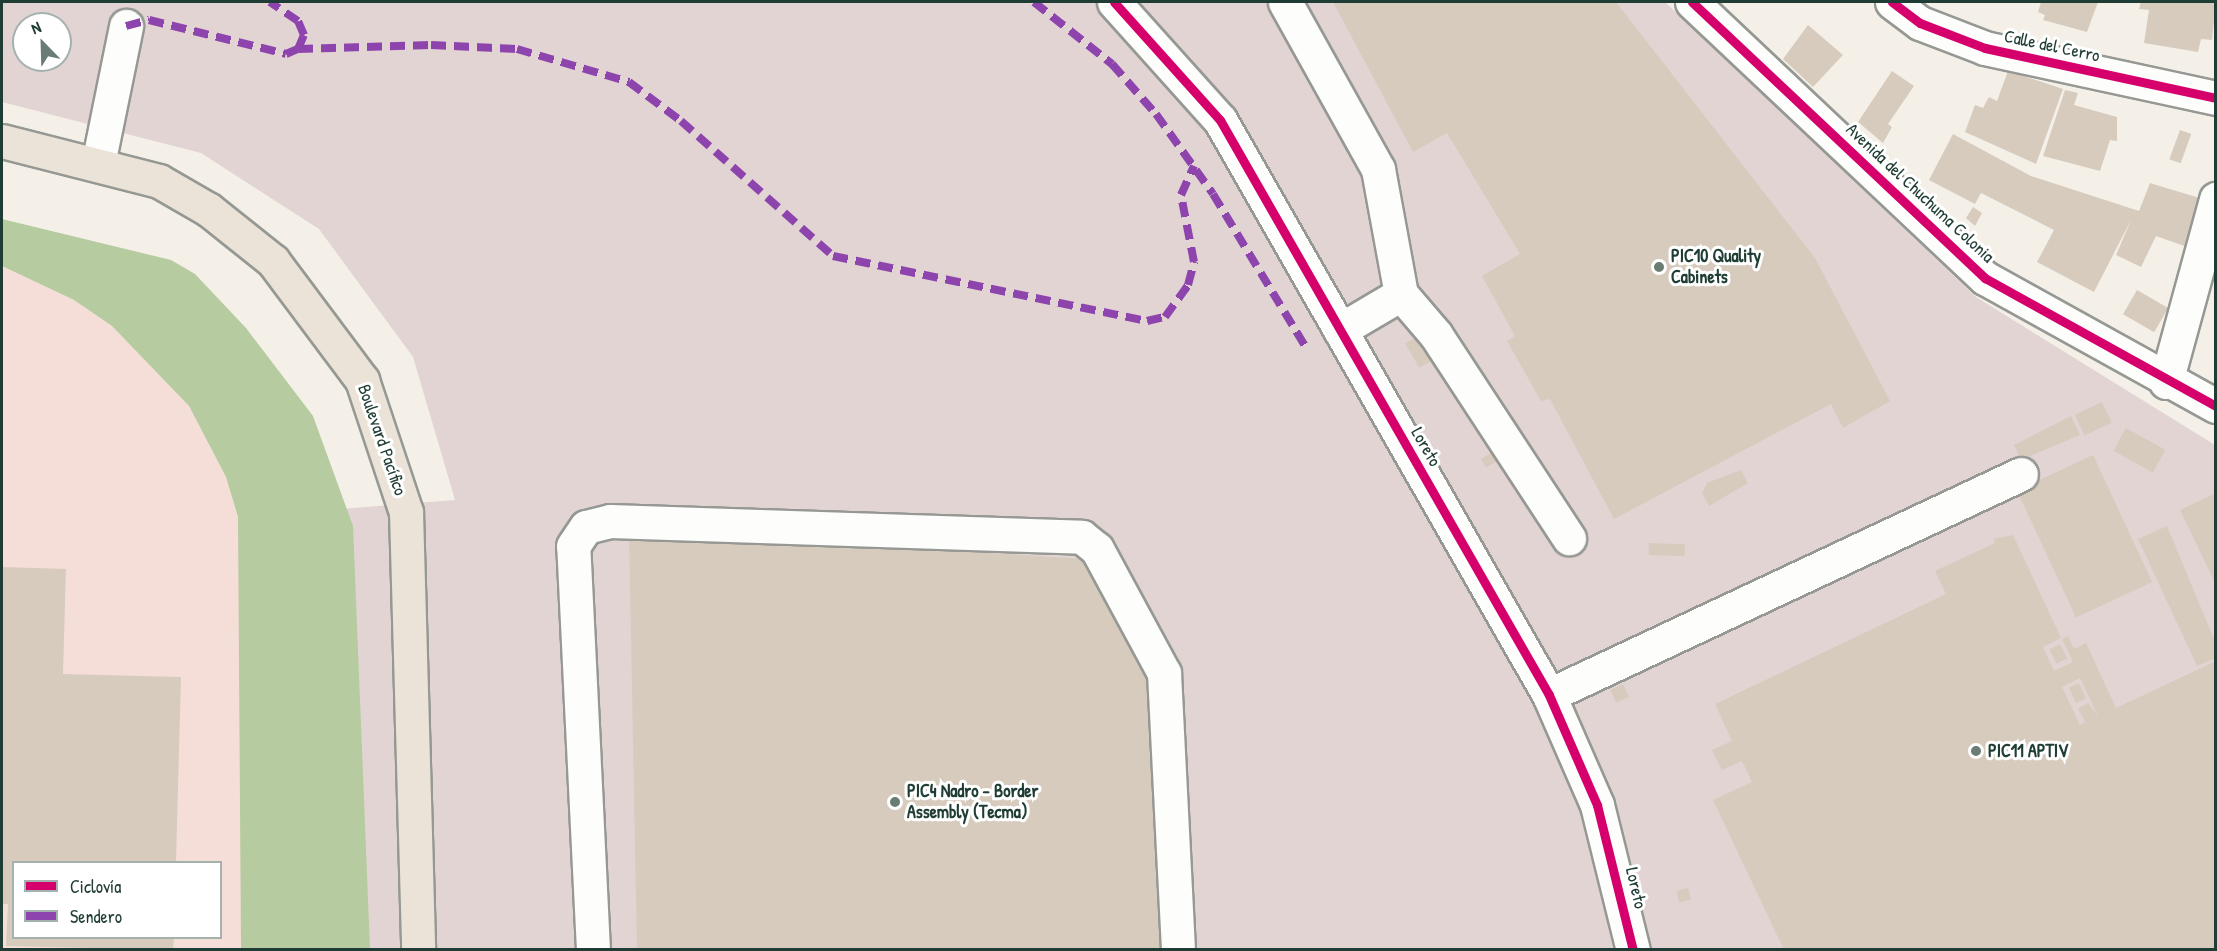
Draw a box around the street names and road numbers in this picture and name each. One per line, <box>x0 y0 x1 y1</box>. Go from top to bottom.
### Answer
street label: Calle del Cerro <box>2002 25 2102 67</box>
street label: Avenida del Chuchuma Colonia <box>1841 119 1999 267</box>
street label: Boulevard Pacífico <box>353 382 411 498</box>
street label: Loreto <box>1406 424 1446 470</box>
street label: Loreto <box>1621 865 1651 911</box>

